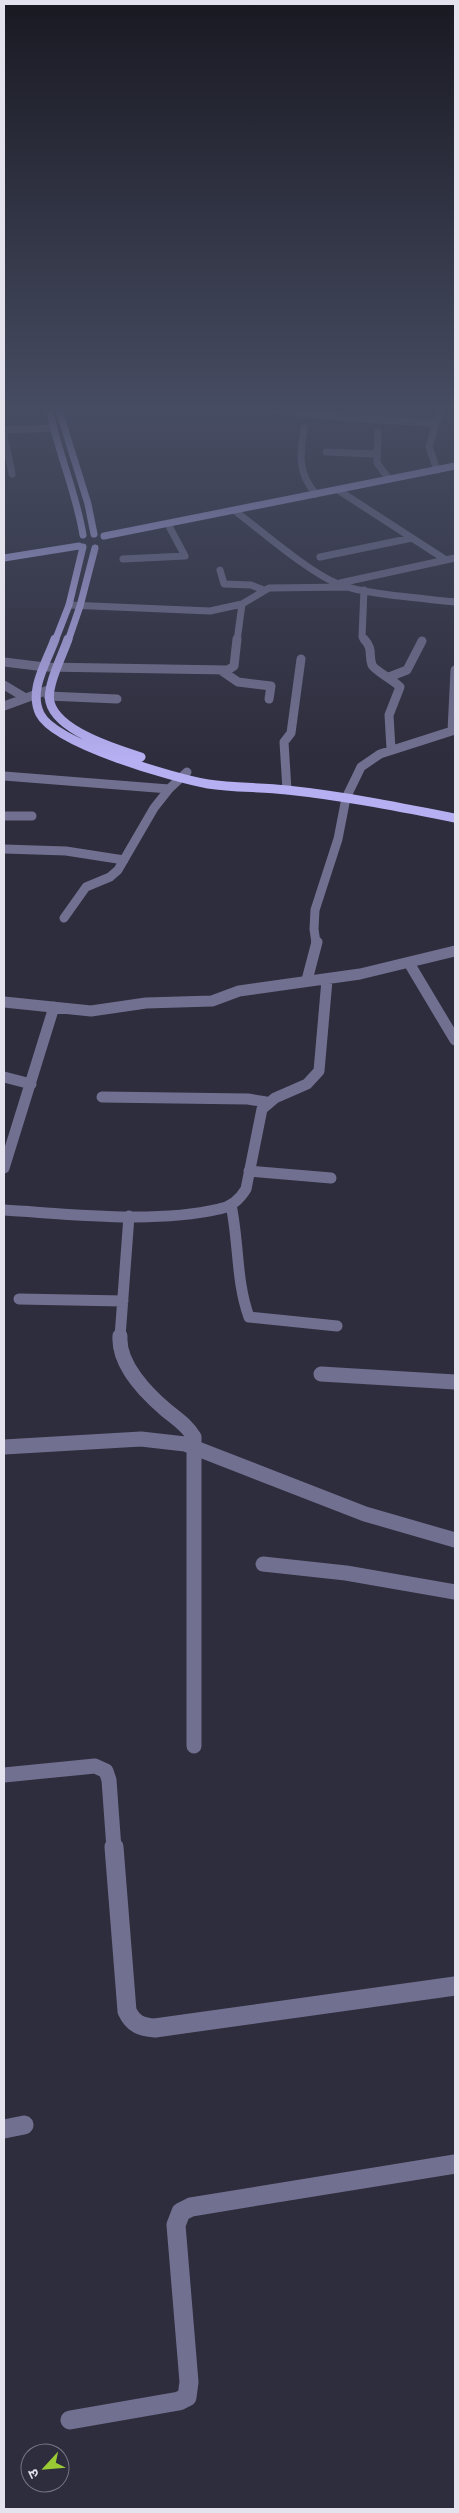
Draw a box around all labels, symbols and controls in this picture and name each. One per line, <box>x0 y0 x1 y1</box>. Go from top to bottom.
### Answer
north arrow <box>20 2443 70 2493</box>
text: उ <box>21 2465 44 2482</box>

